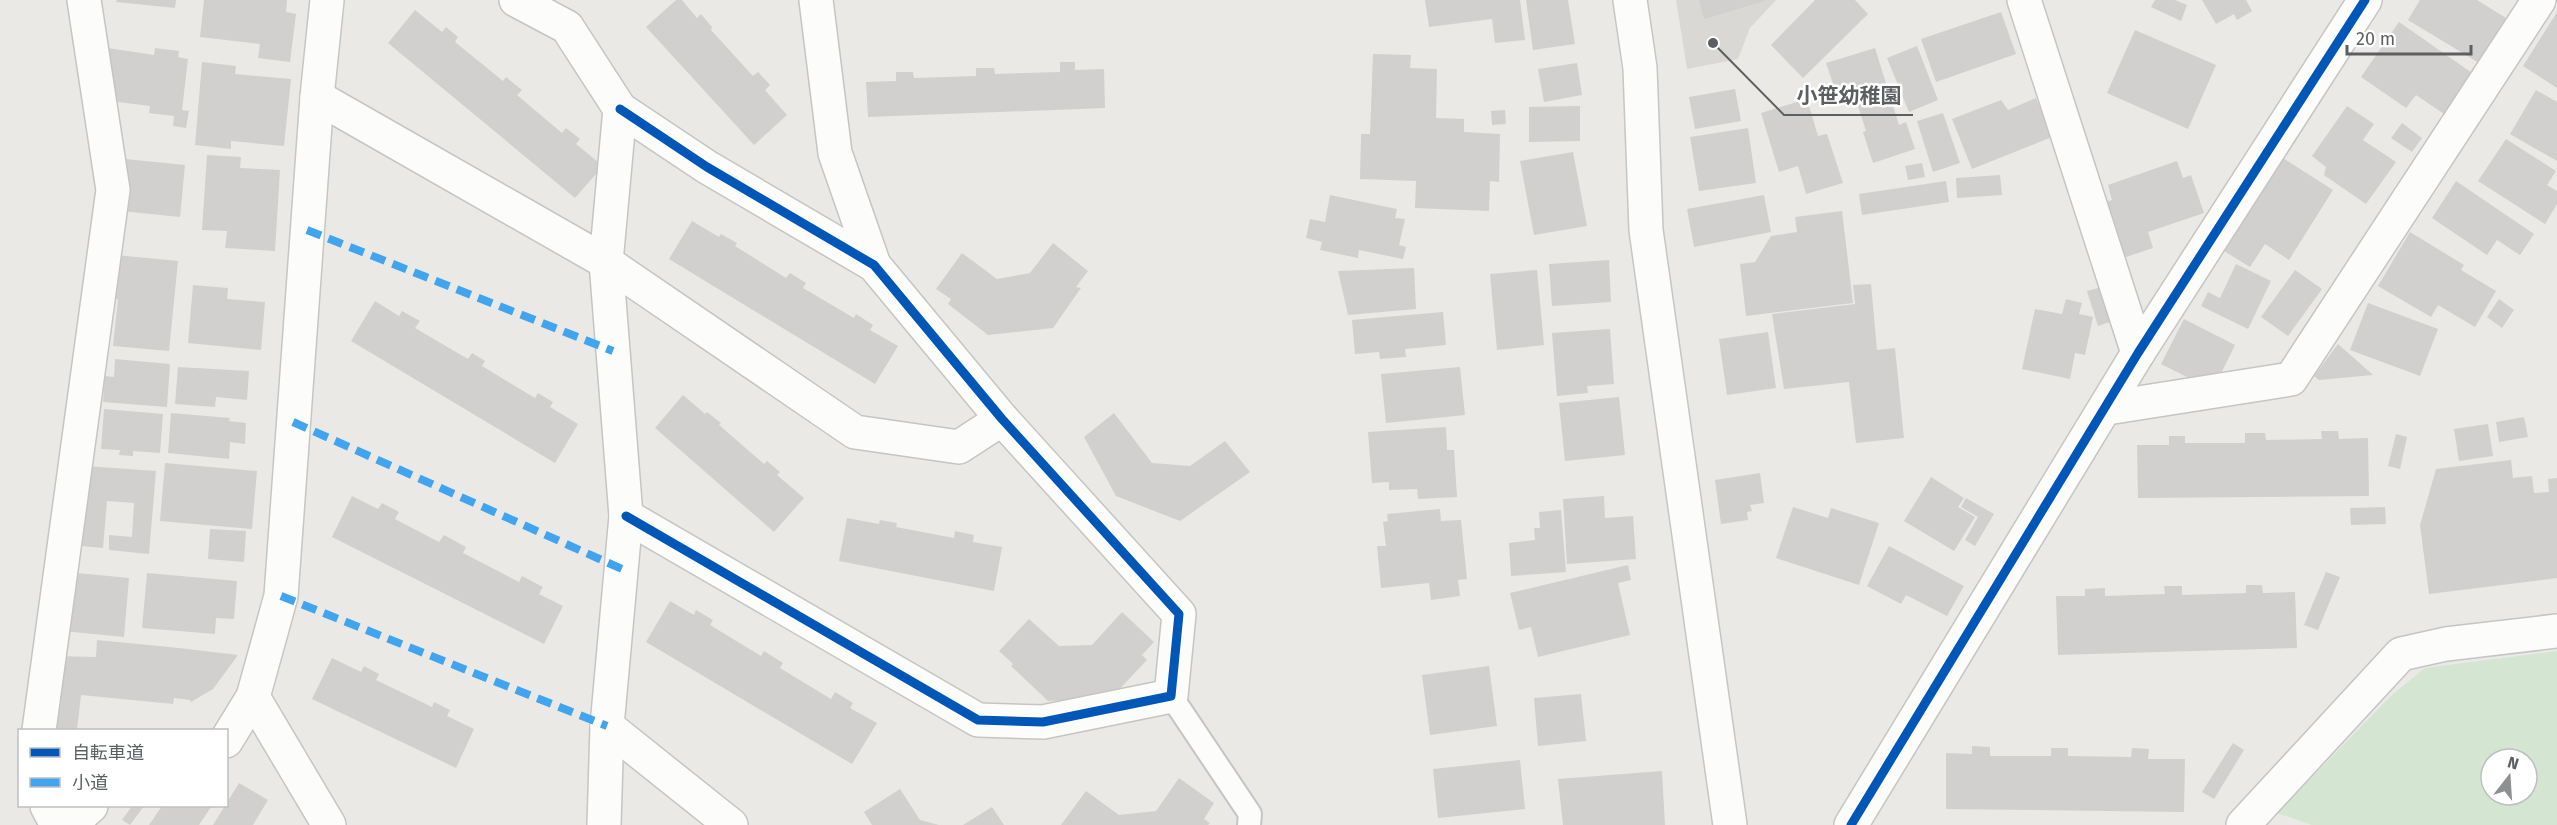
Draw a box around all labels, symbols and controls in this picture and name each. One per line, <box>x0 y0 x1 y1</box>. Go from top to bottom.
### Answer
scale bar <box>2347 18 2472 56</box>
text: 20 m <box>2356 28 2395 50</box>
callout: 小笹幼稚園 <box>1784 76 1913 115</box>
text: 小笹幼稚園 <box>1797 83 1902 109</box>
legend <box>18 729 228 807</box>
text: 自転車道 <box>72 742 144 764</box>
north arrow <box>2479 747 2539 807</box>
text: N <box>2505 752 2521 774</box>
text: 小道 <box>72 772 108 794</box>

